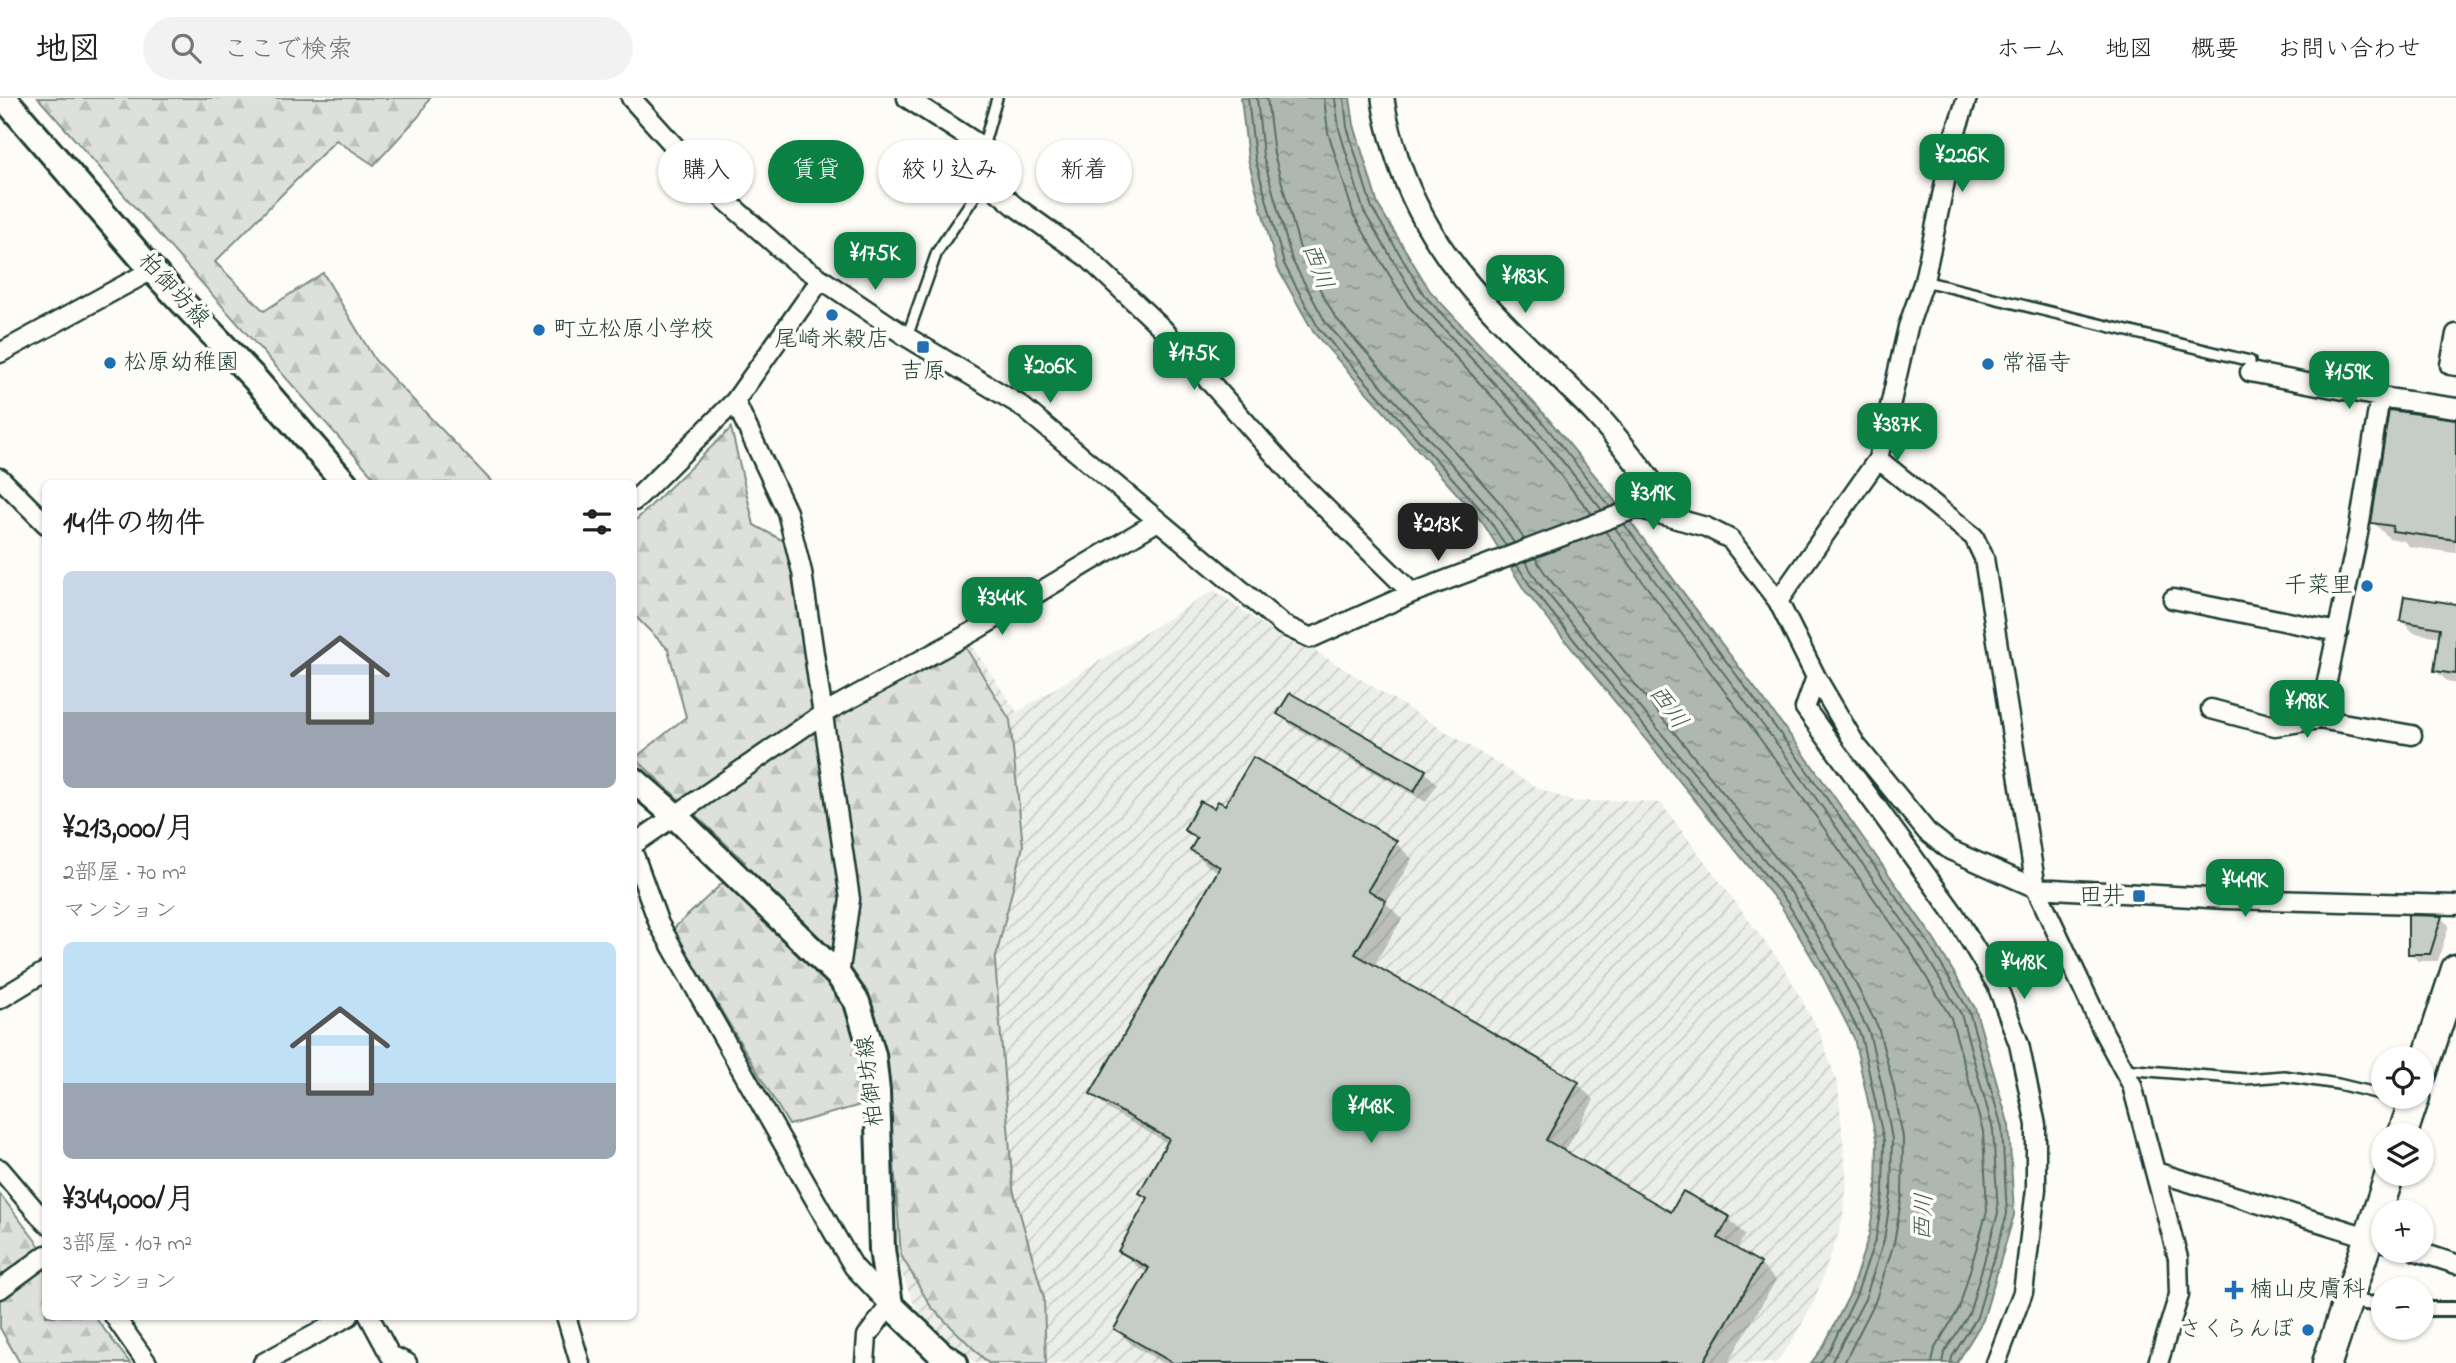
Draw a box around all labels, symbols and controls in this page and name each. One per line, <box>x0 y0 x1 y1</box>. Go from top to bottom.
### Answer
search box <box>143 17 633 80</box>
text: 地図 <box>35 27 101 75</box>
icon: search <box>167 29 205 67</box>
text: ここで検索 <box>223 32 353 70</box>
text: ホーム <box>1996 33 2067 68</box>
text: 地図 <box>2105 33 2153 68</box>
text: 概要 <box>2191 33 2239 68</box>
text: お問い合わせ <box>2277 33 2421 68</box>
pin: ¥226K <box>1913 134 2011 194</box>
chip: 購入 <box>658 140 754 203</box>
chip: 賃貸 <box>768 140 864 203</box>
chip: 絞り込み <box>878 140 1022 203</box>
chip: 新着 <box>1036 140 1132 203</box>
text: ¥226K <box>1935 140 1989 173</box>
pin: ¥175K <box>826 232 924 292</box>
text: ¥175K <box>850 238 900 271</box>
water label: 西川 <box>1291 238 1341 296</box>
street label: 柏御坊線 <box>130 246 216 336</box>
pin: ¥183K <box>1476 256 1574 315</box>
text: ¥183K <box>1502 261 1548 294</box>
marker: 尾崎米穀店 <box>824 307 840 323</box>
place label: 町立松原小学校 <box>553 314 714 347</box>
marker: 町立松原小学校 <box>531 322 547 338</box>
place label: 尾崎米穀店 <box>775 324 890 357</box>
pin: ¥175K <box>1145 332 1243 392</box>
text: ¥175K <box>1169 338 1219 371</box>
marker: 吉原 <box>915 339 931 355</box>
pin: ¥206K <box>1001 345 1099 405</box>
place label: 松原幼稚園 <box>124 347 239 380</box>
place label: 常福寺 <box>2002 348 2071 381</box>
text: ¥206K <box>1024 351 1076 384</box>
pin: ¥159K <box>2300 352 2398 411</box>
marker: 松原幼稚園 <box>102 355 118 371</box>
place label: 吉原 <box>900 356 946 389</box>
marker: 常福寺 <box>1980 356 1996 372</box>
text: ¥159K <box>2325 357 2373 390</box>
pin: ¥387K <box>1848 404 1946 463</box>
text: ¥387K <box>1873 409 1921 442</box>
pin: ¥319K <box>1604 472 1702 532</box>
text: ¥319K <box>1631 478 1675 511</box>
text: 14件の物件 <box>63 503 205 547</box>
icon: filters <box>578 503 616 541</box>
pin: ¥213K <box>1389 504 1487 563</box>
text: ¥213K <box>1414 509 1462 542</box>
place label: 千菜里 <box>2284 570 2353 603</box>
pin: ¥344K <box>953 578 1051 637</box>
marker: 千菜里 <box>2359 578 2375 594</box>
text: ¥344K <box>978 583 1026 616</box>
icon: home <box>277 617 403 743</box>
water label: 西川 <box>1639 678 1695 738</box>
pin: ¥198K <box>2258 680 2356 740</box>
text: ¥198K <box>2286 686 2329 719</box>
text: ¥213,000/月 <box>63 808 195 852</box>
text: 2部屋 · 70 m² <box>63 857 187 890</box>
pin: ¥449K <box>2196 860 2294 919</box>
text: ¥449K <box>2222 865 2268 898</box>
place label: 田井 <box>2079 880 2125 913</box>
marker: 田井 <box>2131 888 2147 904</box>
text: マンション <box>63 895 177 928</box>
pin: ¥418K <box>1975 942 2073 1001</box>
text: ¥418K <box>2001 947 2047 980</box>
icon: home <box>277 988 403 1114</box>
street label: 柏御坊線 <box>849 1033 893 1129</box>
map controls <box>2371 1046 2434 1340</box>
button: locate <box>2371 1046 2434 1109</box>
pin: ¥148K <box>1322 1086 1420 1145</box>
text: ¥148K <box>1348 1091 1394 1124</box>
button: layers <box>2371 1123 2434 1186</box>
text: ¥344,000/月 <box>63 1179 195 1223</box>
water label: 西川 <box>1906 1192 1944 1242</box>
button: + <box>2371 1200 2434 1263</box>
text: 3部屋 · 107 m² <box>63 1228 192 1261</box>
text: マンション <box>63 1266 177 1299</box>
place label: 楠山皮膚科 <box>2250 1274 2365 1307</box>
button: − <box>2371 1277 2434 1340</box>
marker: 楠山皮膚科 <box>2224 1280 2244 1300</box>
place label: さくらんぼ <box>2179 1314 2294 1347</box>
marker: さくらんぼ <box>2300 1322 2316 1338</box>

